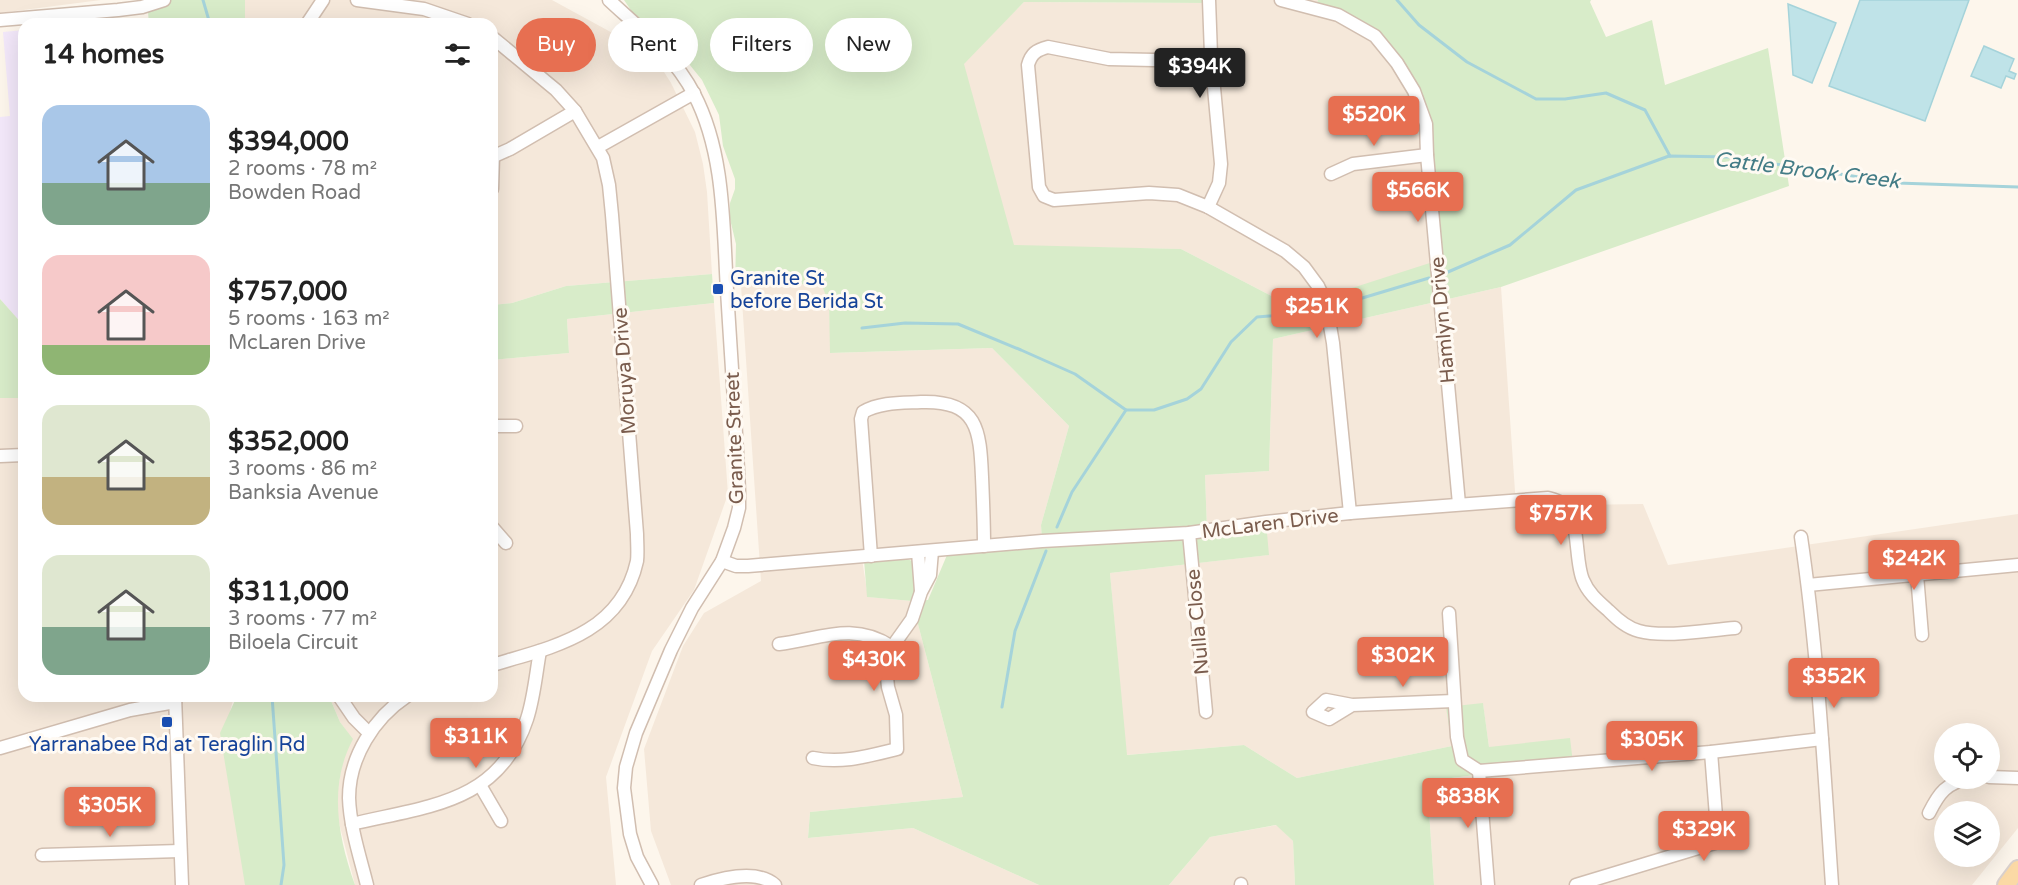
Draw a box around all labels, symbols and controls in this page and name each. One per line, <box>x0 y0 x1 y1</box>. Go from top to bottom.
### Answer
chip: Buy <box>516 18 596 72</box>
chip: Rent <box>608 18 698 72</box>
chip: Filters <box>710 18 813 72</box>
chip: New <box>825 18 912 72</box>
icon: filters <box>441 38 474 71</box>
text: 14 homes <box>42 39 164 70</box>
pin: $394K <box>1158 48 1242 99</box>
text: $394K <box>1168 55 1232 79</box>
pin: $520K <box>1332 96 1416 147</box>
text: $520K <box>1342 103 1406 127</box>
text: $394,000 <box>228 126 349 157</box>
icon: home <box>90 129 162 201</box>
water label: Cattle Brook Creek <box>1713 147 1903 194</box>
text: 2 rooms · 78 m² <box>228 157 377 181</box>
pin: $566K <box>1376 172 1460 223</box>
text: $566K <box>1386 179 1450 203</box>
text: Bowden Road <box>228 181 361 205</box>
street label: Hamlyn Drive <box>1426 256 1460 384</box>
place label: Granite St before Berida St <box>730 267 884 314</box>
text: $757,000 <box>228 276 347 307</box>
icon: home <box>90 279 162 351</box>
marker: Granite St before Berida St <box>711 282 725 296</box>
pin: $251K <box>1275 288 1359 339</box>
text: $251K <box>1285 295 1349 319</box>
text: 5 rooms · 163 m² <box>228 307 390 331</box>
street label: Moruya Drive <box>609 307 641 435</box>
text: McLaren Drive <box>228 331 366 355</box>
street label: Granite Street <box>721 371 749 505</box>
text: $352,000 <box>228 426 349 457</box>
icon: home <box>90 429 162 501</box>
text: 3 rooms · 86 m² <box>228 457 377 481</box>
text: Banksia Avenue <box>228 481 379 505</box>
pin: $757K <box>1519 495 1603 546</box>
text: $757K <box>1529 502 1593 526</box>
street label: McLaren Drive <box>1200 504 1340 544</box>
pin: $242K <box>1872 540 1956 591</box>
text: $242K <box>1882 547 1946 571</box>
street label: Nulla Close <box>1181 568 1215 676</box>
text: $311,000 <box>228 576 349 607</box>
icon: home <box>90 579 162 651</box>
text: 3 rooms · 77 m² <box>228 607 377 631</box>
text: Biloela Circuit <box>228 631 358 655</box>
pin: $302K <box>1361 637 1445 688</box>
pin: $430K <box>832 641 916 692</box>
text: $302K <box>1371 644 1435 668</box>
text: $430K <box>842 648 906 672</box>
pin: $352K <box>1792 658 1876 709</box>
text: $352K <box>1802 665 1866 689</box>
marker: Yarranabee Rd at Teraglin Rd <box>160 715 174 729</box>
pin: $311K <box>434 718 518 769</box>
pin: $305K <box>1610 721 1694 772</box>
map controls <box>1934 723 2000 867</box>
button: locate <box>1934 723 2000 789</box>
text: $311K <box>444 725 508 749</box>
text: $305K <box>1620 728 1684 752</box>
place label: Yarranabee Rd at Teraglin Rd <box>29 733 305 757</box>
pin: $838K <box>1426 778 1510 829</box>
text: $838K <box>1436 785 1500 809</box>
pin: $305K <box>68 787 152 838</box>
text: $305K <box>78 794 142 818</box>
button: layers <box>1934 801 2000 867</box>
pin: $329K <box>1662 811 1746 862</box>
text: $329K <box>1672 818 1736 842</box>

